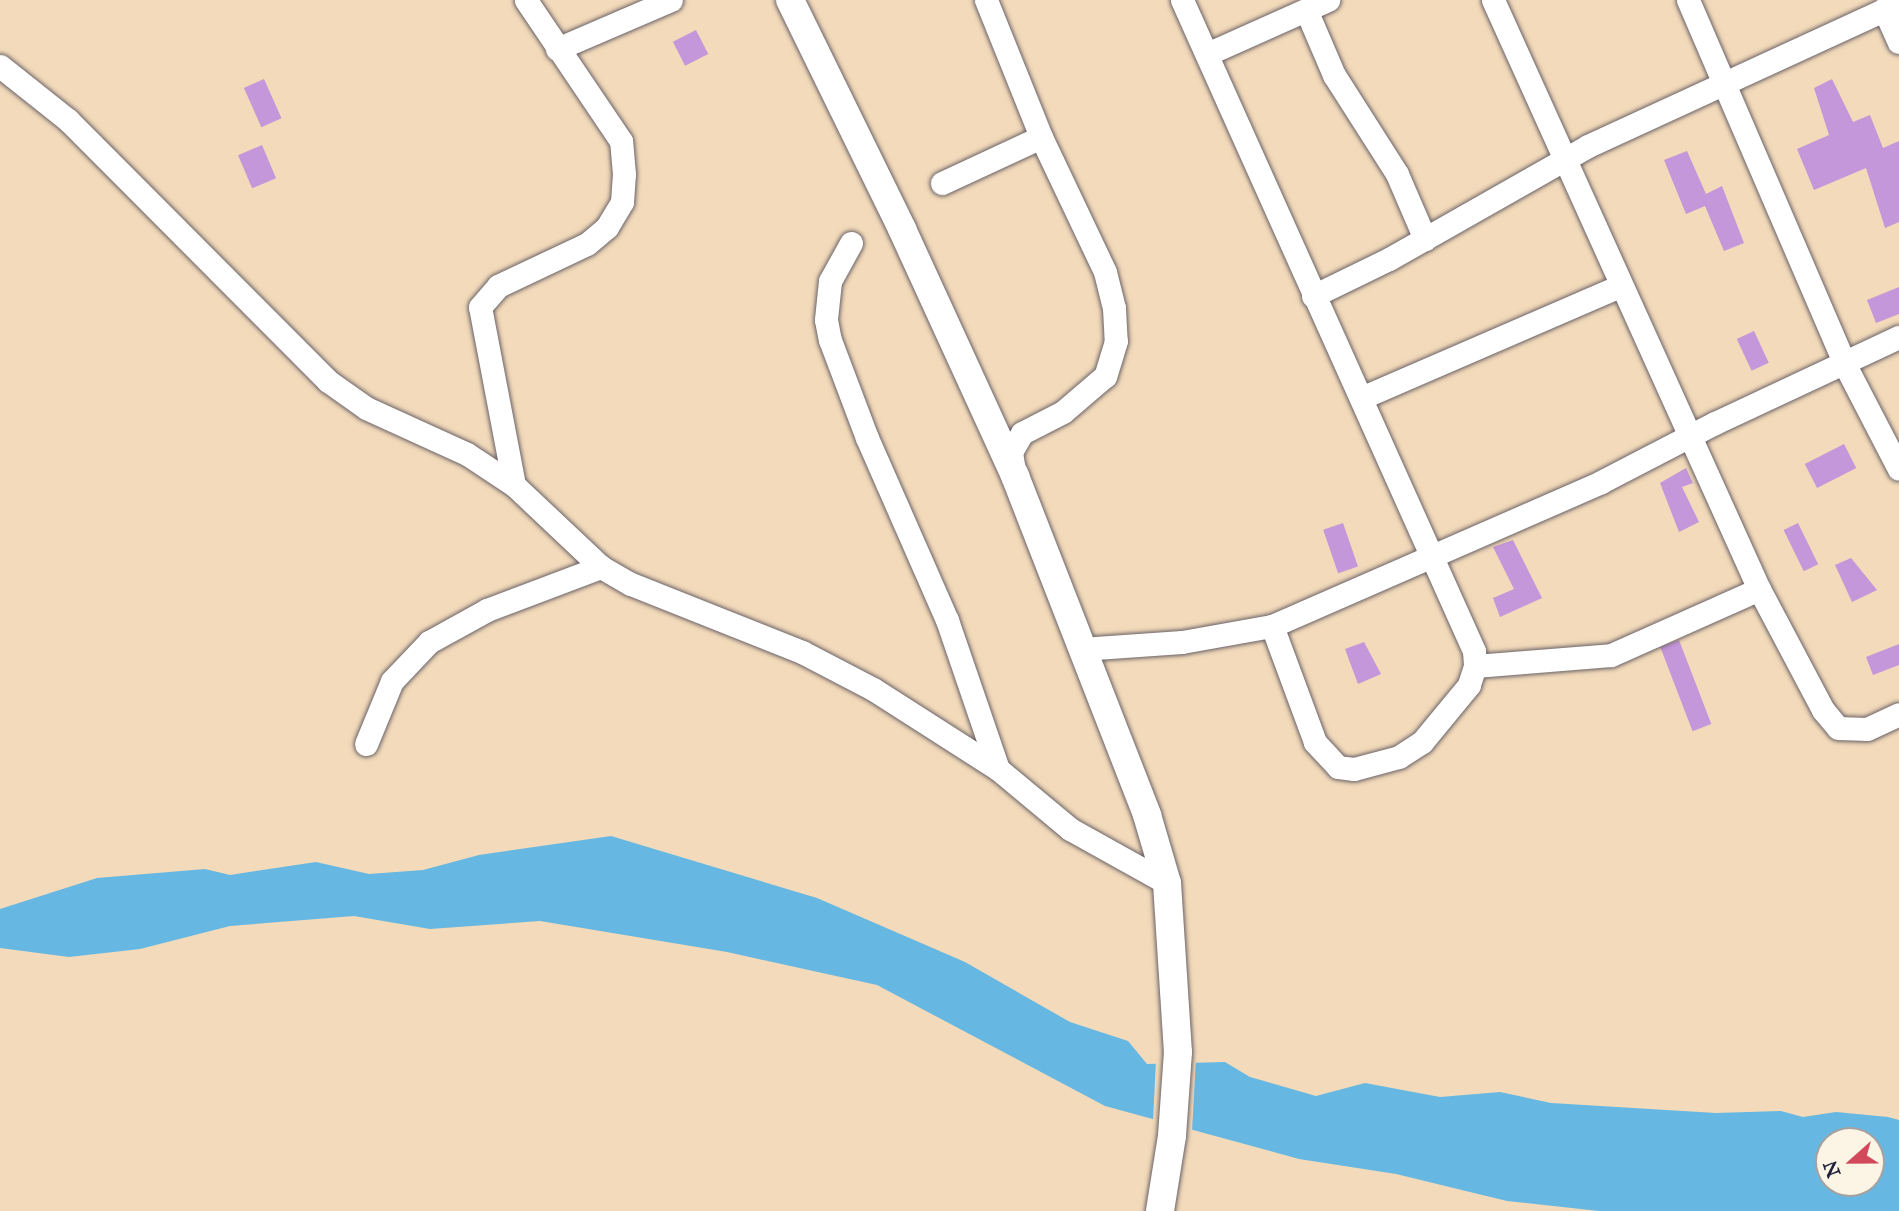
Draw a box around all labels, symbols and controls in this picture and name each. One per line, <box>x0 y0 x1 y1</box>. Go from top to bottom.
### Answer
north arrow <box>1815 1127 1885 1197</box>
text: N <box>1818 1157 1845 1181</box>

